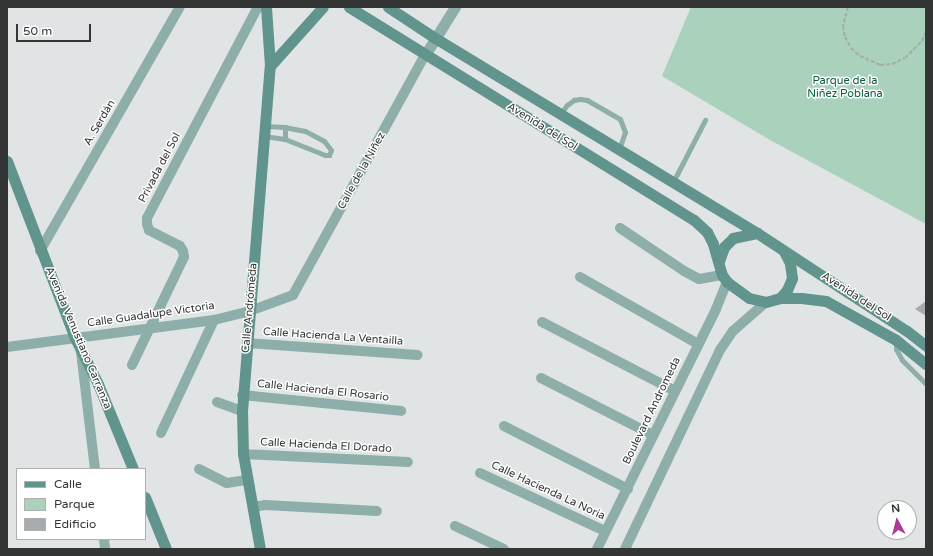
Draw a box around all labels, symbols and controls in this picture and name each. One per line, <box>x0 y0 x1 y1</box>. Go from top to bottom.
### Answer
scale bar <box>18 16 93 42</box>
text: 50 m <box>23 24 52 38</box>
park label: Parque de la Niñez Poblana <box>807 75 883 101</box>
street label: A. Serdán <box>82 98 118 148</box>
street label: Avenida del Sol <box>505 100 579 154</box>
street label: Calle de la Niñez <box>335 130 389 212</box>
street label: Privada del Sol <box>136 131 184 205</box>
street label: Calle Andrómeda <box>239 262 261 354</box>
street label: Avenida Venustiano Carranza <box>42 265 114 411</box>
street label: Avenida del Sol <box>819 270 893 324</box>
street label: Calle Guadalupe Victoria <box>87 300 215 330</box>
street label: Calle Hacienda La Ventailla <box>263 326 403 348</box>
street label: Boulevard Andromeda <box>620 355 684 467</box>
street label: Calle Hacienda El Rosario <box>256 378 390 404</box>
street label: Calle Hacienda El Dorado <box>260 436 392 456</box>
street label: Calle Hacienda La Noria <box>489 459 607 523</box>
legend <box>16 468 146 540</box>
text: Calle <box>54 477 82 491</box>
text: Parque <box>54 497 95 511</box>
north arrow <box>877 500 917 540</box>
text: N <box>890 502 901 516</box>
text: Edificio <box>54 517 96 531</box>

